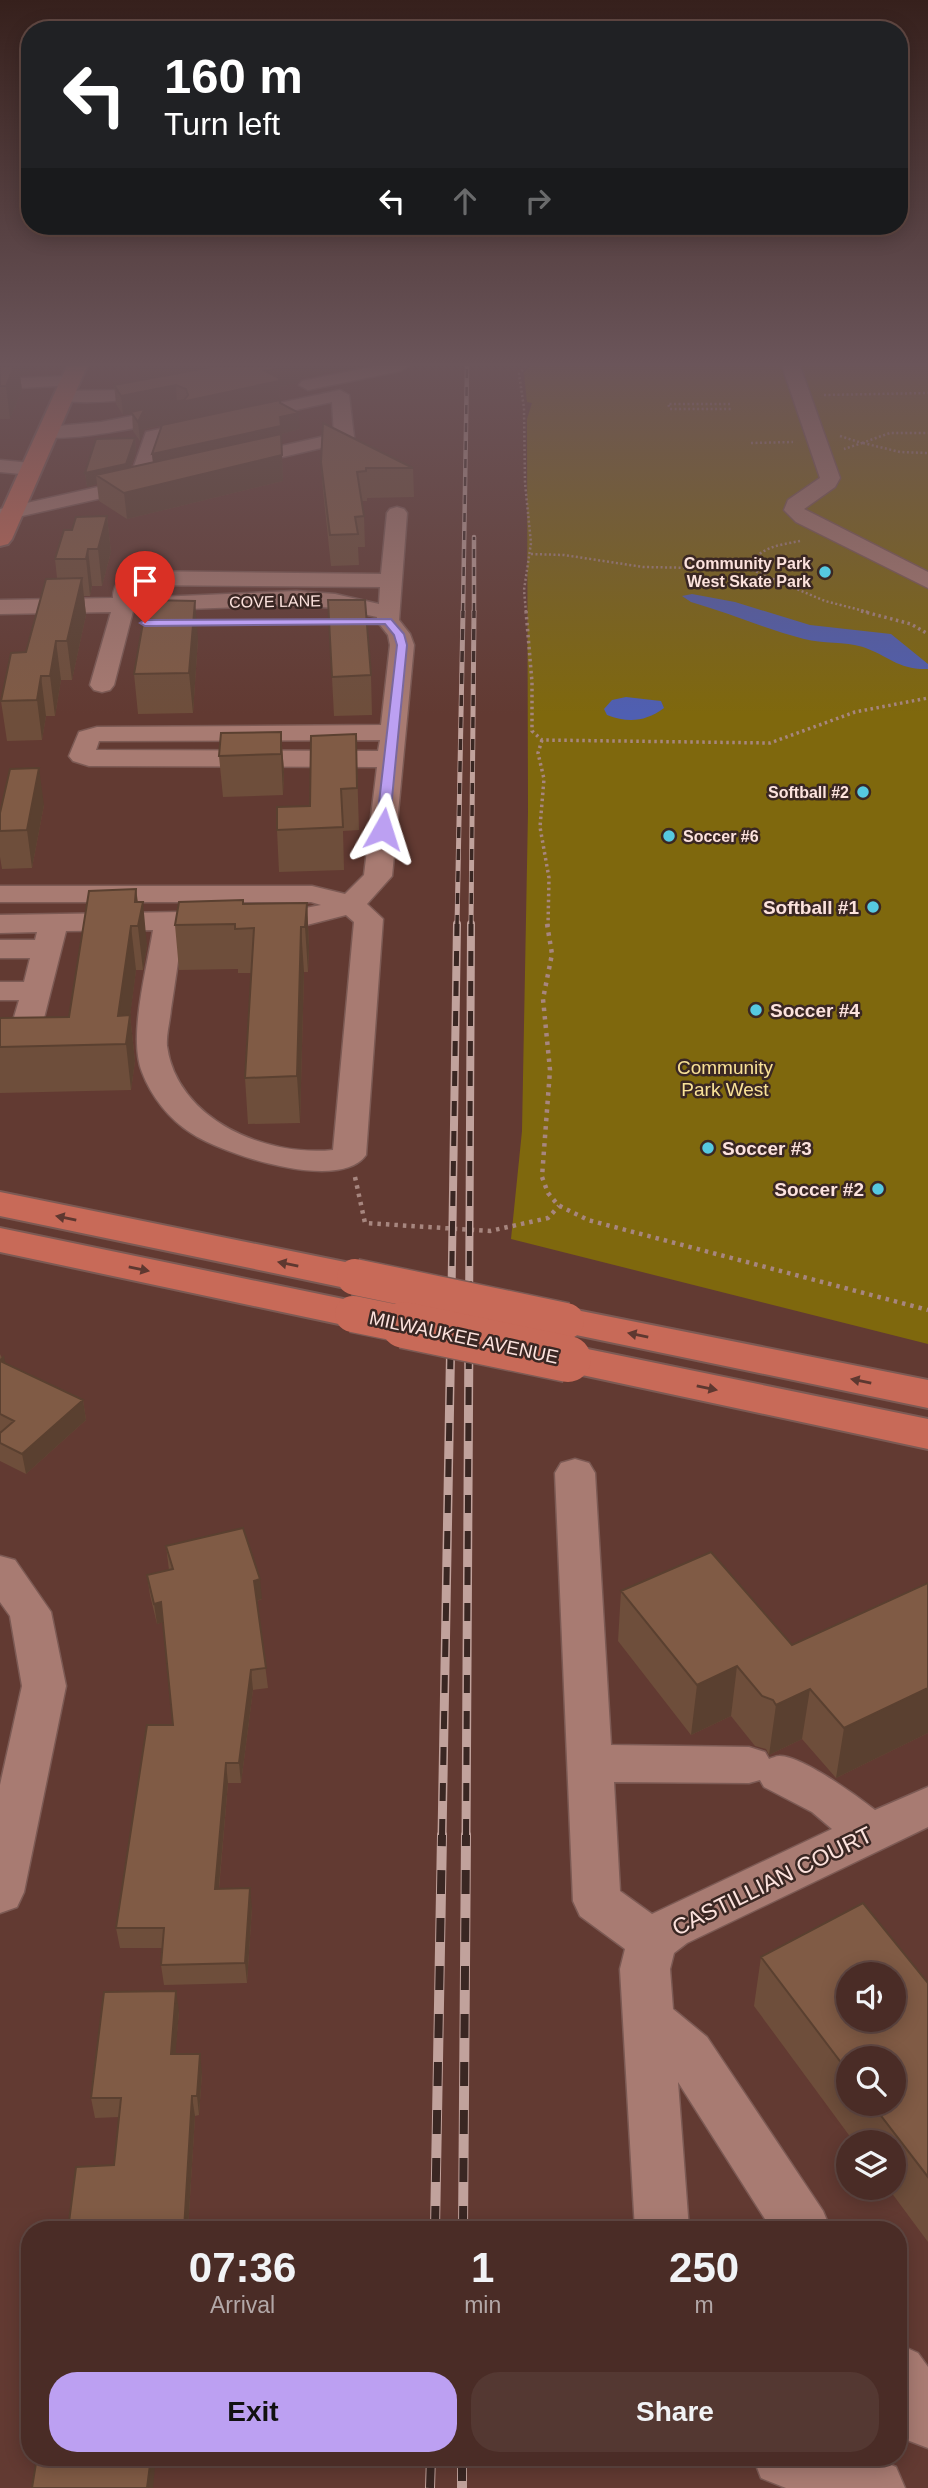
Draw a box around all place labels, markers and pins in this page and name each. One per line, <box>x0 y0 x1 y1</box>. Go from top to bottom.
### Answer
pin <box>115 551 175 623</box>
place label: Community Park West Skate Park <box>684 555 811 590</box>
marker: Community Park West Skate Park <box>817 564 833 580</box>
place label: Softball #2 <box>768 784 849 801</box>
marker: Softball #2 <box>855 784 871 800</box>
marker: Soccer #6 <box>661 828 677 844</box>
place label: Soccer #6 <box>683 828 759 845</box>
place label: Softball #1 <box>763 897 859 918</box>
marker: Softball #1 <box>865 899 881 915</box>
place label: Soccer #4 <box>770 1000 860 1021</box>
marker: Soccer #4 <box>748 1002 764 1018</box>
place label: Soccer #3 <box>722 1138 812 1159</box>
marker: Soccer #3 <box>700 1140 716 1156</box>
place label: Soccer #2 <box>774 1179 864 1200</box>
marker: Soccer #2 <box>870 1181 886 1197</box>

